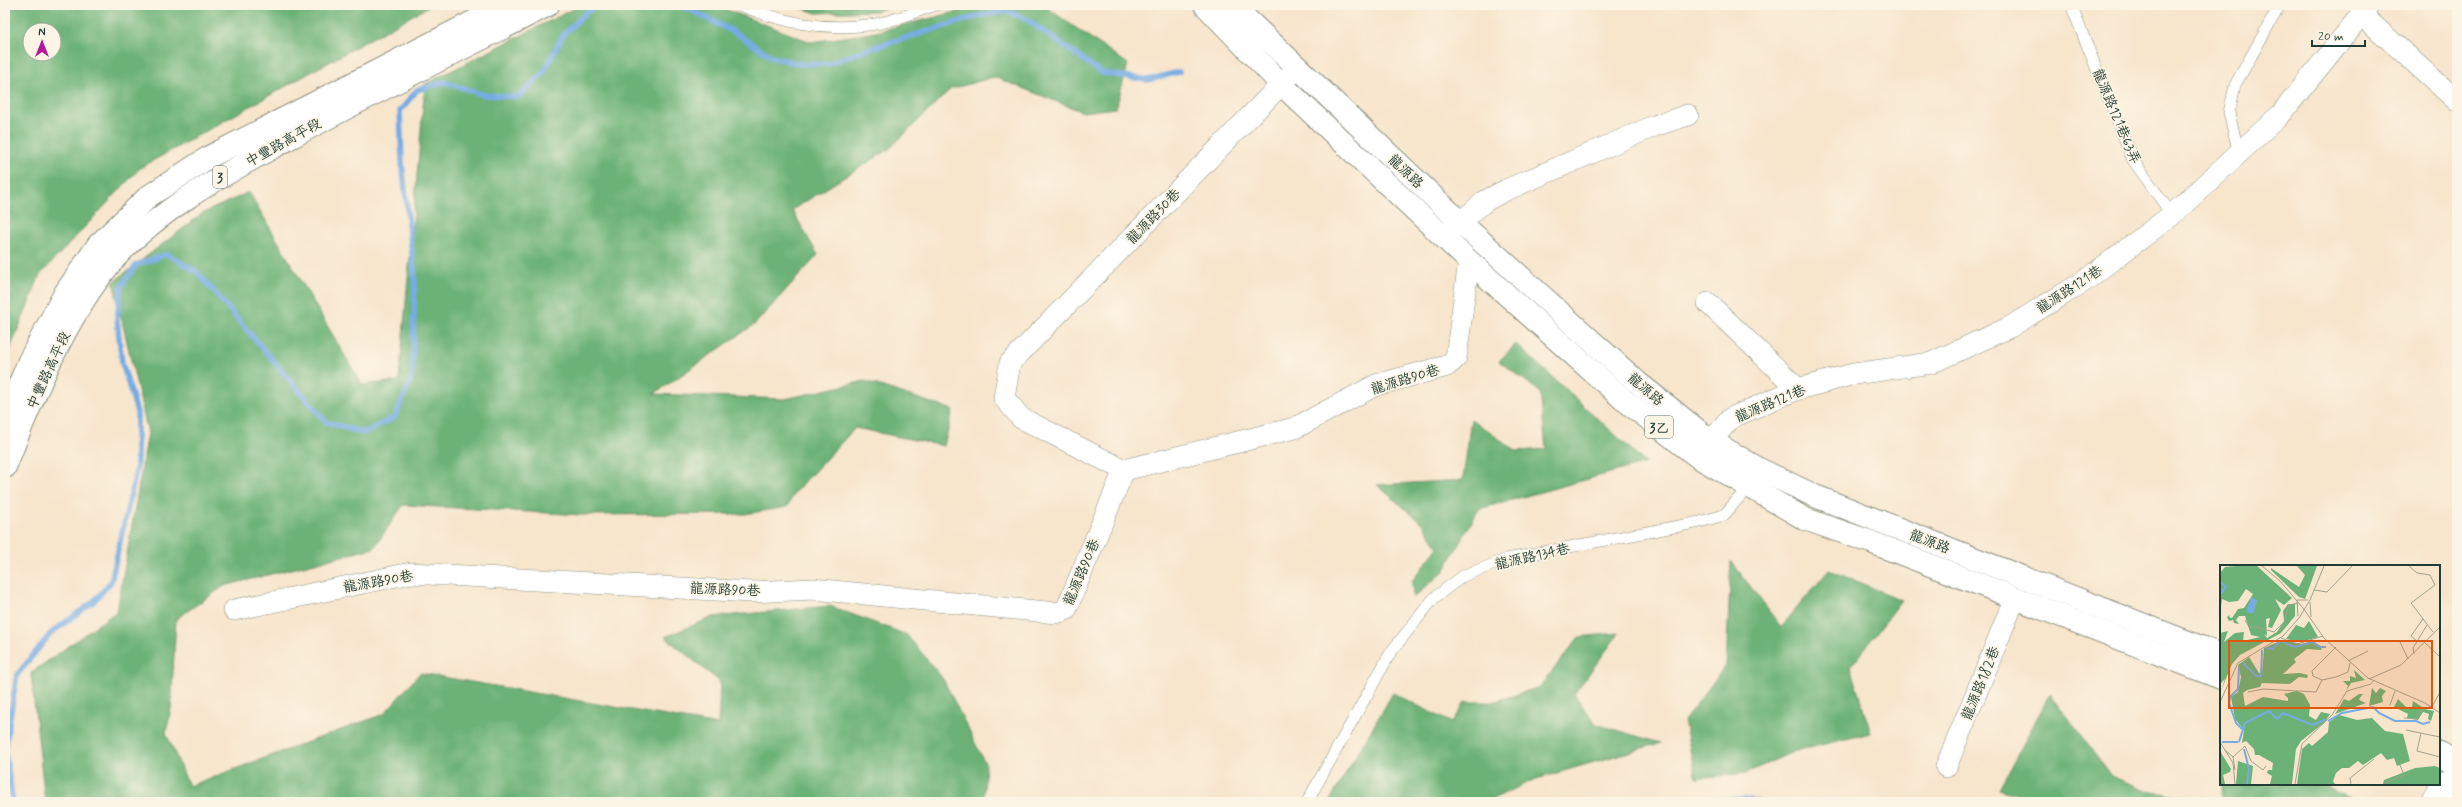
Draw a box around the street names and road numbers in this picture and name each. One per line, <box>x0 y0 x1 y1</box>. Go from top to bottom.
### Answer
street label: 龍源路121巷63弄 <box>2088 66 2144 167</box>
street label: 中豐路高平段 <box>242 115 325 171</box>
street label: 龍源路 <box>1384 151 1427 193</box>
road number: 3 <box>213 166 227 188</box>
street label: 龍源路30巷 <box>1123 184 1185 248</box>
street label: 龍源路121巷 <box>2033 261 2107 318</box>
street label: 中豐路高平段 <box>23 329 75 412</box>
street label: 龍源路90巷 <box>1369 361 1443 399</box>
street label: 龍源路 <box>1623 369 1667 410</box>
street label: 龍源路121巷 <box>1732 381 1809 427</box>
road number: 3乙 <box>1645 416 1673 438</box>
street label: 龍源路 <box>1907 526 1952 558</box>
street label: 龍源路90巷 <box>1060 535 1104 609</box>
street label: 龍源路134巷 <box>1493 539 1572 574</box>
street label: 龍源路90巷 <box>342 567 416 597</box>
street label: 龍源路90巷 <box>689 580 762 600</box>
street label: 龍源路182巷 <box>1958 643 2004 723</box>

